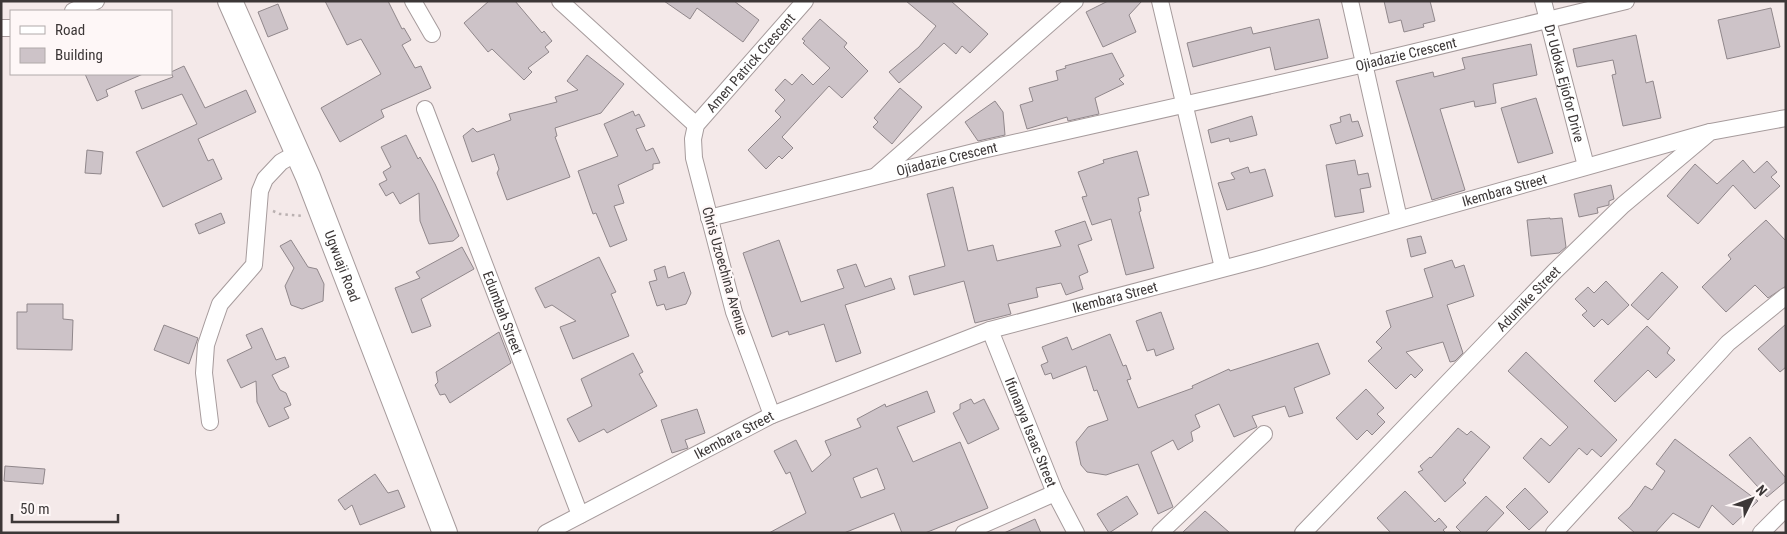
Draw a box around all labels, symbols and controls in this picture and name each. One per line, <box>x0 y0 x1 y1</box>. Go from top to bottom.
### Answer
legend <box>10 10 172 75</box>
street label: Amen Patrick Crescent <box>703 10 798 116</box>
text: Road <box>55 21 85 39</box>
street label: Dr Udoka Ejiofor Drive <box>1541 23 1588 144</box>
street label: Ojiadazie Crescent <box>1354 34 1458 74</box>
text: Building <box>55 46 103 64</box>
street label: Ojiadazie Crescent <box>895 139 999 179</box>
street label: Ikembara Street <box>1460 170 1548 210</box>
street label: Chris Uzoechina Avenue <box>699 205 751 337</box>
street label: Ugwuaji Road <box>321 228 363 304</box>
street label: Adumike Street <box>1493 263 1563 335</box>
street label: Edumbah Street <box>480 269 526 356</box>
street label: Ikembara Street <box>1071 278 1159 316</box>
street label: Ifunanya Isaac Street <box>1002 375 1060 489</box>
street label: Ikembara Street <box>692 408 776 462</box>
north arrow <box>1727 474 1777 524</box>
text: N <box>1753 482 1770 499</box>
scale bar <box>12 492 119 524</box>
text: 50 m <box>20 500 50 518</box>

